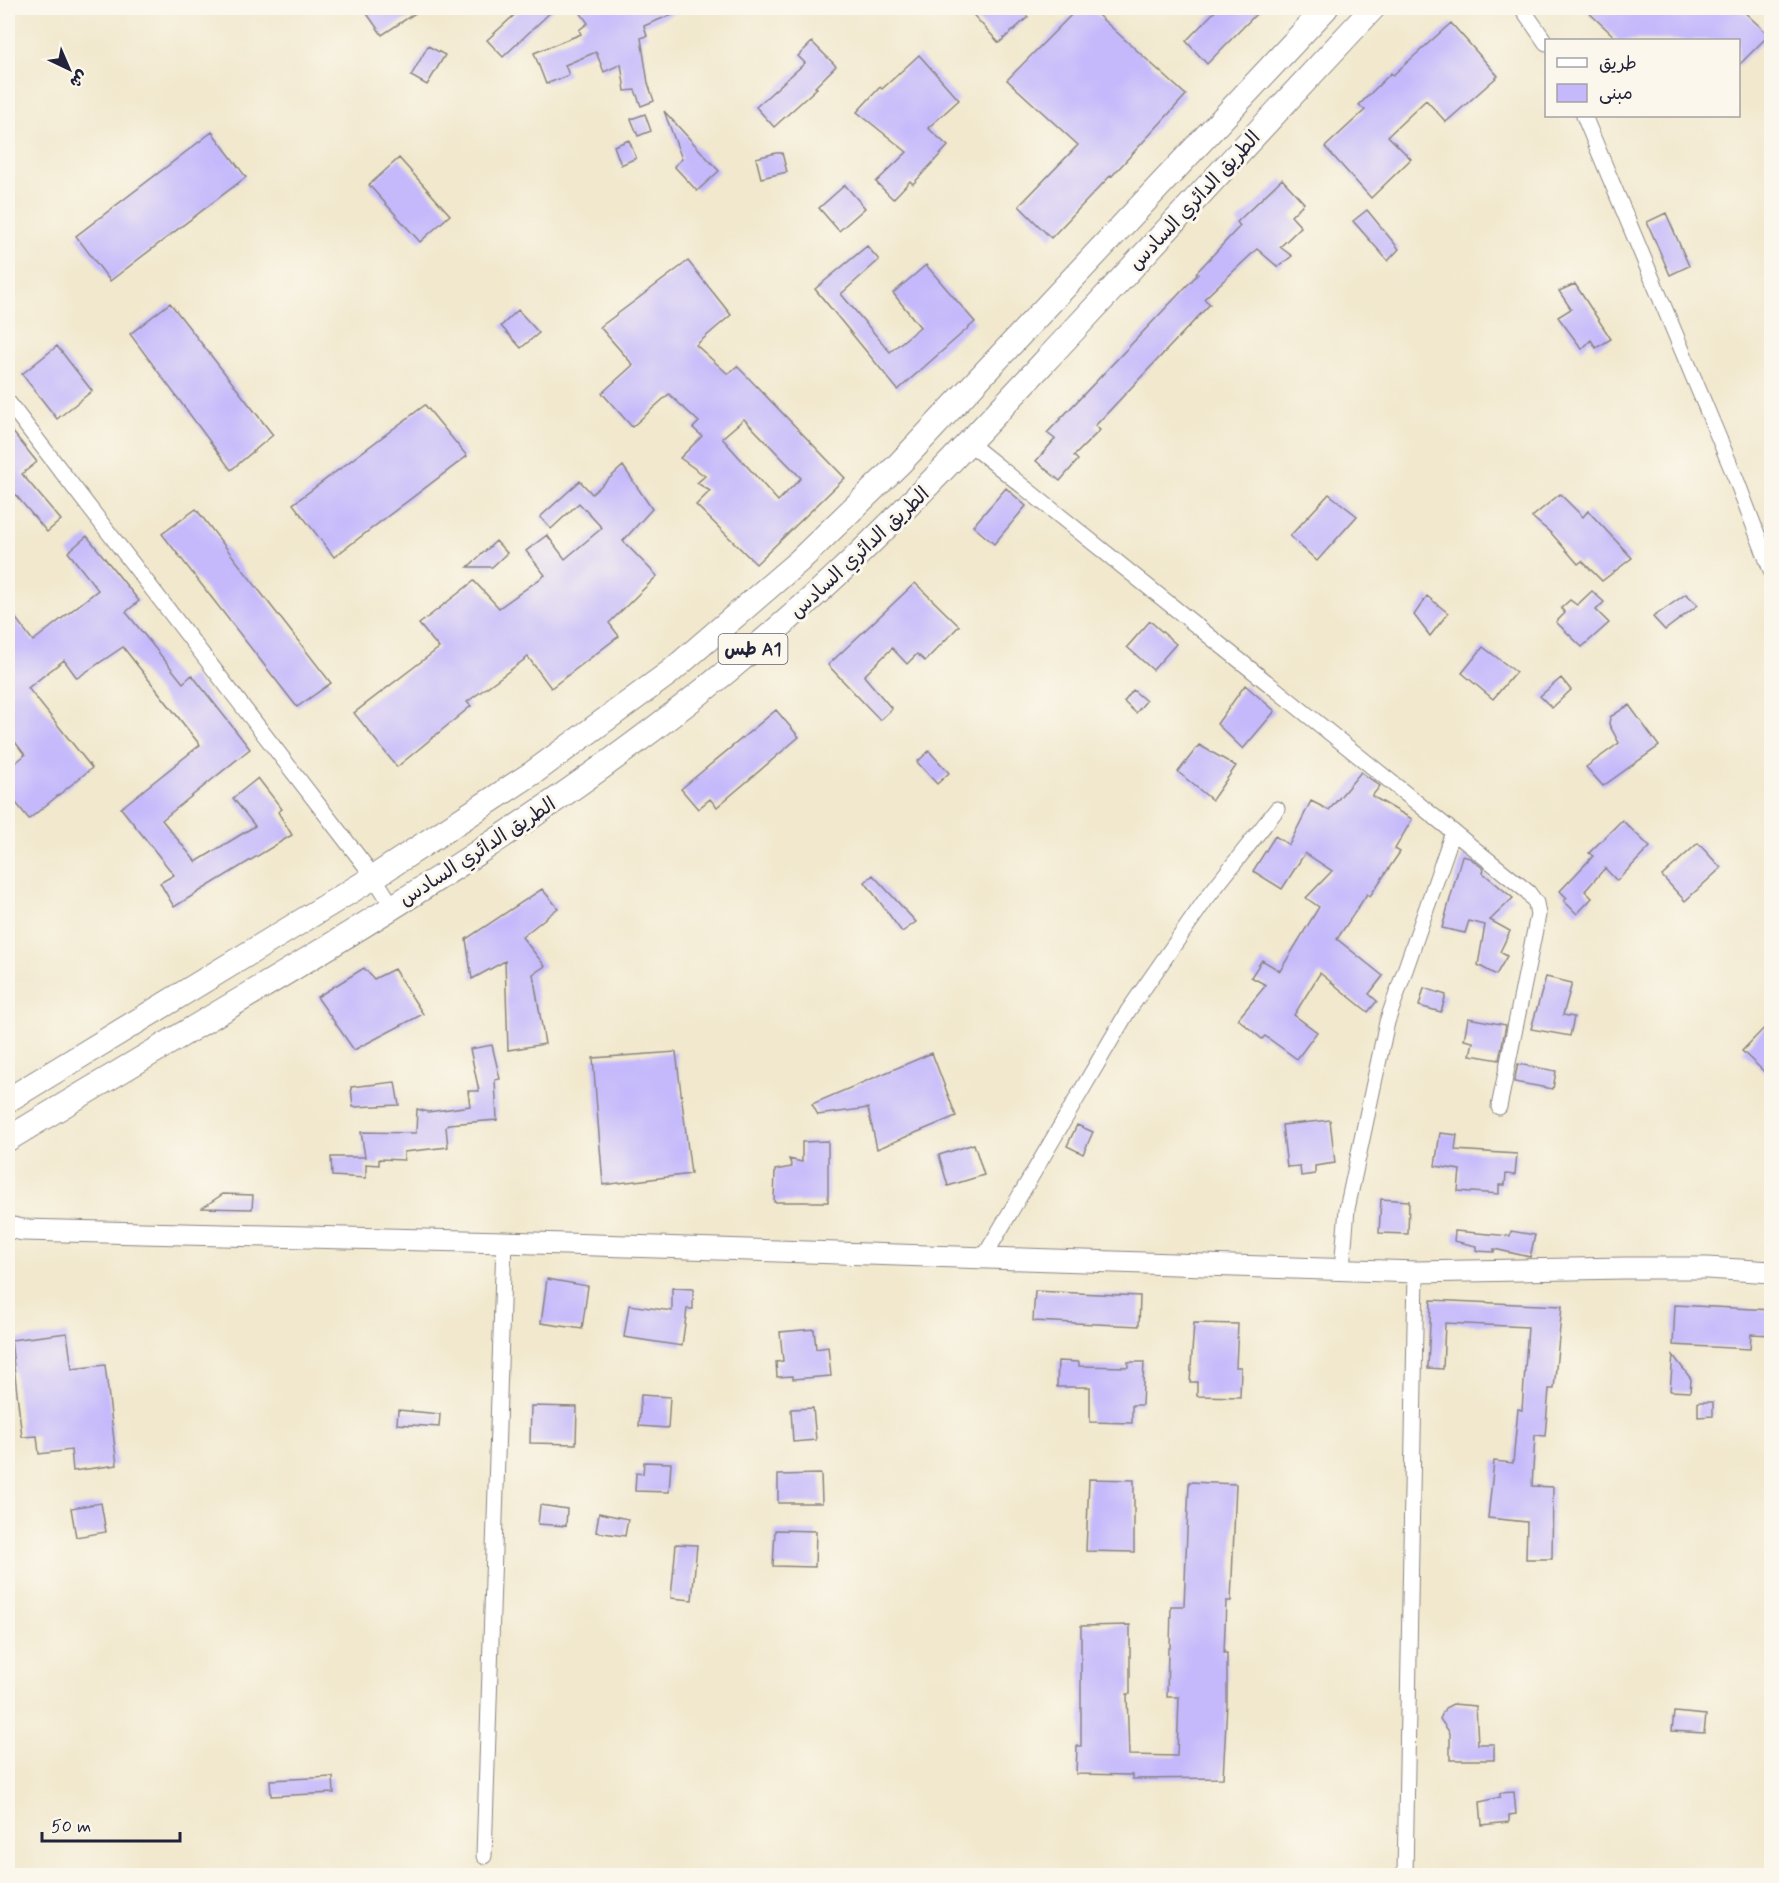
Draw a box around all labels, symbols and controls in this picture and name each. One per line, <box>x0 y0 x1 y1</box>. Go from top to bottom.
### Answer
north arrow <box>39 39 99 99</box>
legend <box>1545 39 1740 117</box>
text: طريق <box>1599 52 1637 76</box>
text: ش <box>65 65 92 92</box>
text: مبنى <box>1599 82 1633 106</box>
street label: الطريق الدائري السادس <box>1123 125 1267 277</box>
street label: الطريق الدائري السادس <box>784 481 936 625</box>
road number: طس A1 <box>718 634 788 664</box>
street label: الطريق الدائري السادس <box>394 791 561 913</box>
scale bar <box>42 1805 180 1843</box>
text: 50 m <box>51 1815 91 1839</box>

